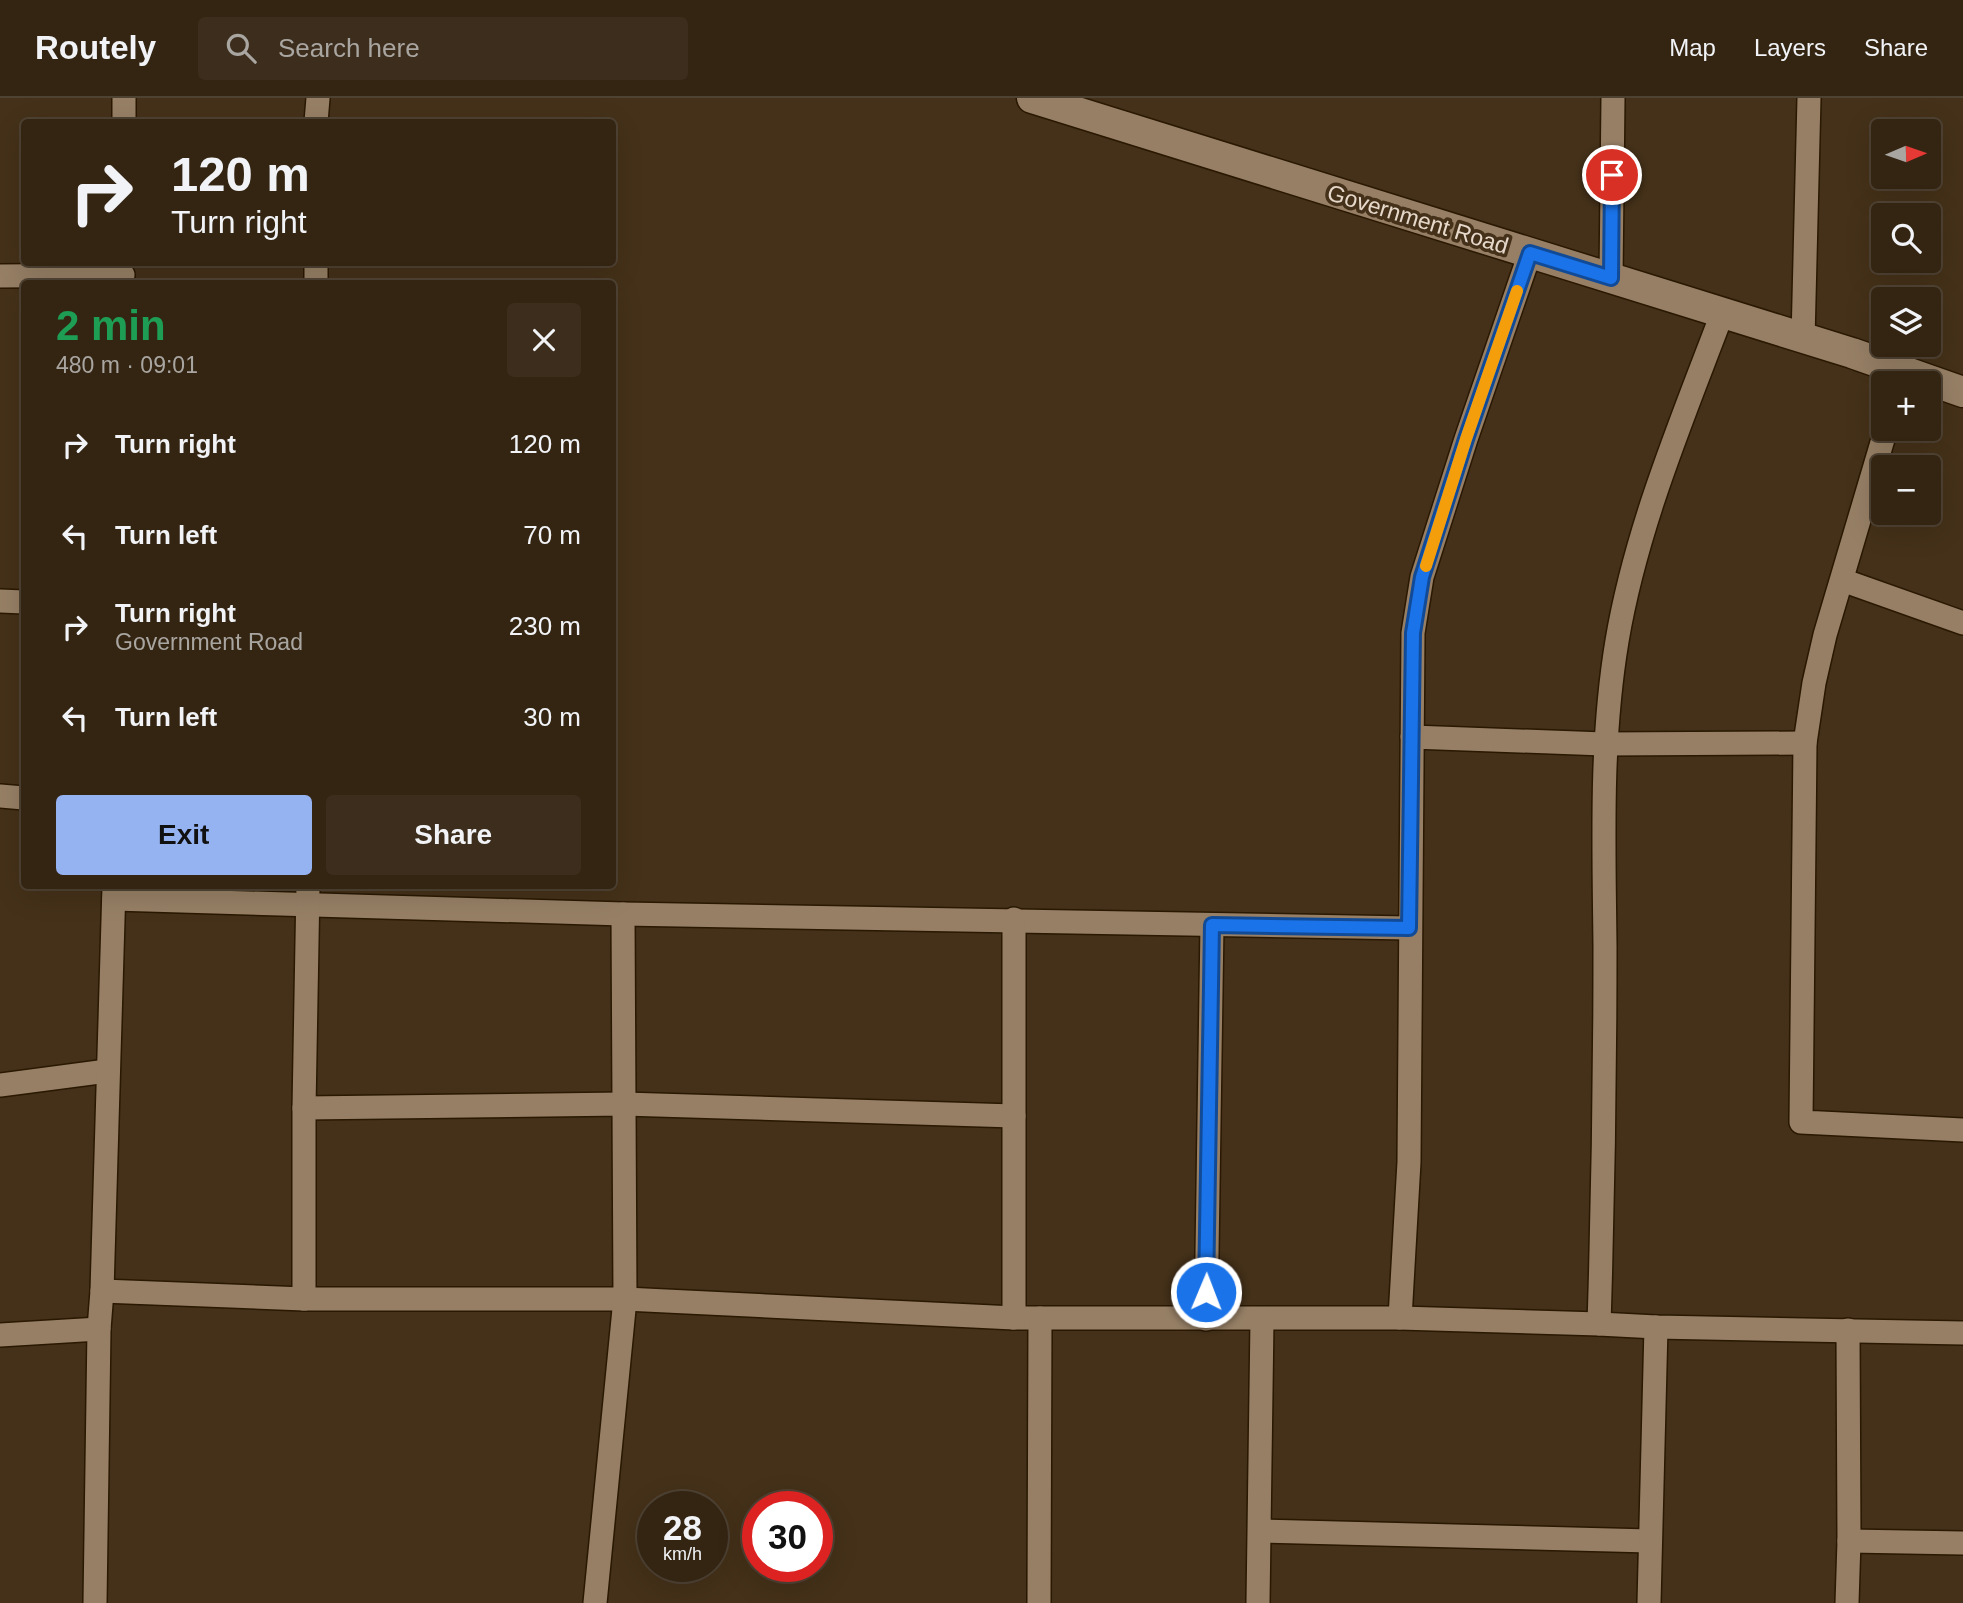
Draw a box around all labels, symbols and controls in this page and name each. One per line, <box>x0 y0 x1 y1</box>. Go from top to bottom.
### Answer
search box <box>198 17 688 80</box>
text: Routely <box>35 29 156 66</box>
icon: search <box>222 29 260 67</box>
text: Search here <box>278 33 420 63</box>
text: Map <box>1669 34 1716 61</box>
text: Layers <box>1754 34 1826 61</box>
text: Share <box>1864 34 1928 61</box>
north arrow <box>1871 119 1941 189</box>
map controls <box>1871 119 1941 525</box>
pin <box>1582 145 1642 205</box>
icon: right <box>56 147 147 238</box>
text: 120 m <box>171 147 310 201</box>
icon: arrive <box>1593 156 1631 194</box>
street label: Government Road <box>1324 179 1512 259</box>
button: search <box>1871 203 1941 273</box>
text: Turn right <box>171 204 307 240</box>
button: layers <box>1871 287 1941 357</box>
text: 2 min <box>56 302 166 349</box>
button: close <box>507 303 581 377</box>
text: 480 m · 09:01 <box>56 352 198 378</box>
button: + <box>1871 371 1941 441</box>
icon: right <box>56 426 94 464</box>
text: Turn right <box>115 429 236 459</box>
text: 120 m <box>509 429 581 459</box>
button: − <box>1871 455 1941 525</box>
icon: left <box>56 517 94 555</box>
text: Turn left <box>115 520 217 550</box>
text: 70 m <box>523 520 581 550</box>
text: Turn right <box>115 598 236 628</box>
icon: right <box>56 608 94 646</box>
text: 230 m <box>509 611 581 641</box>
text: Government Road <box>115 629 303 655</box>
icon: left <box>56 699 94 737</box>
text: Turn left <box>115 702 217 732</box>
text: 30 m <box>523 702 581 732</box>
button: Exit <box>56 795 312 875</box>
button: Share <box>326 795 581 875</box>
position arrow <box>1169 1255 1243 1329</box>
speed limit sign: 30 <box>742 1491 833 1582</box>
text: 28 <box>663 1508 702 1547</box>
text: km/h <box>663 1544 702 1564</box>

